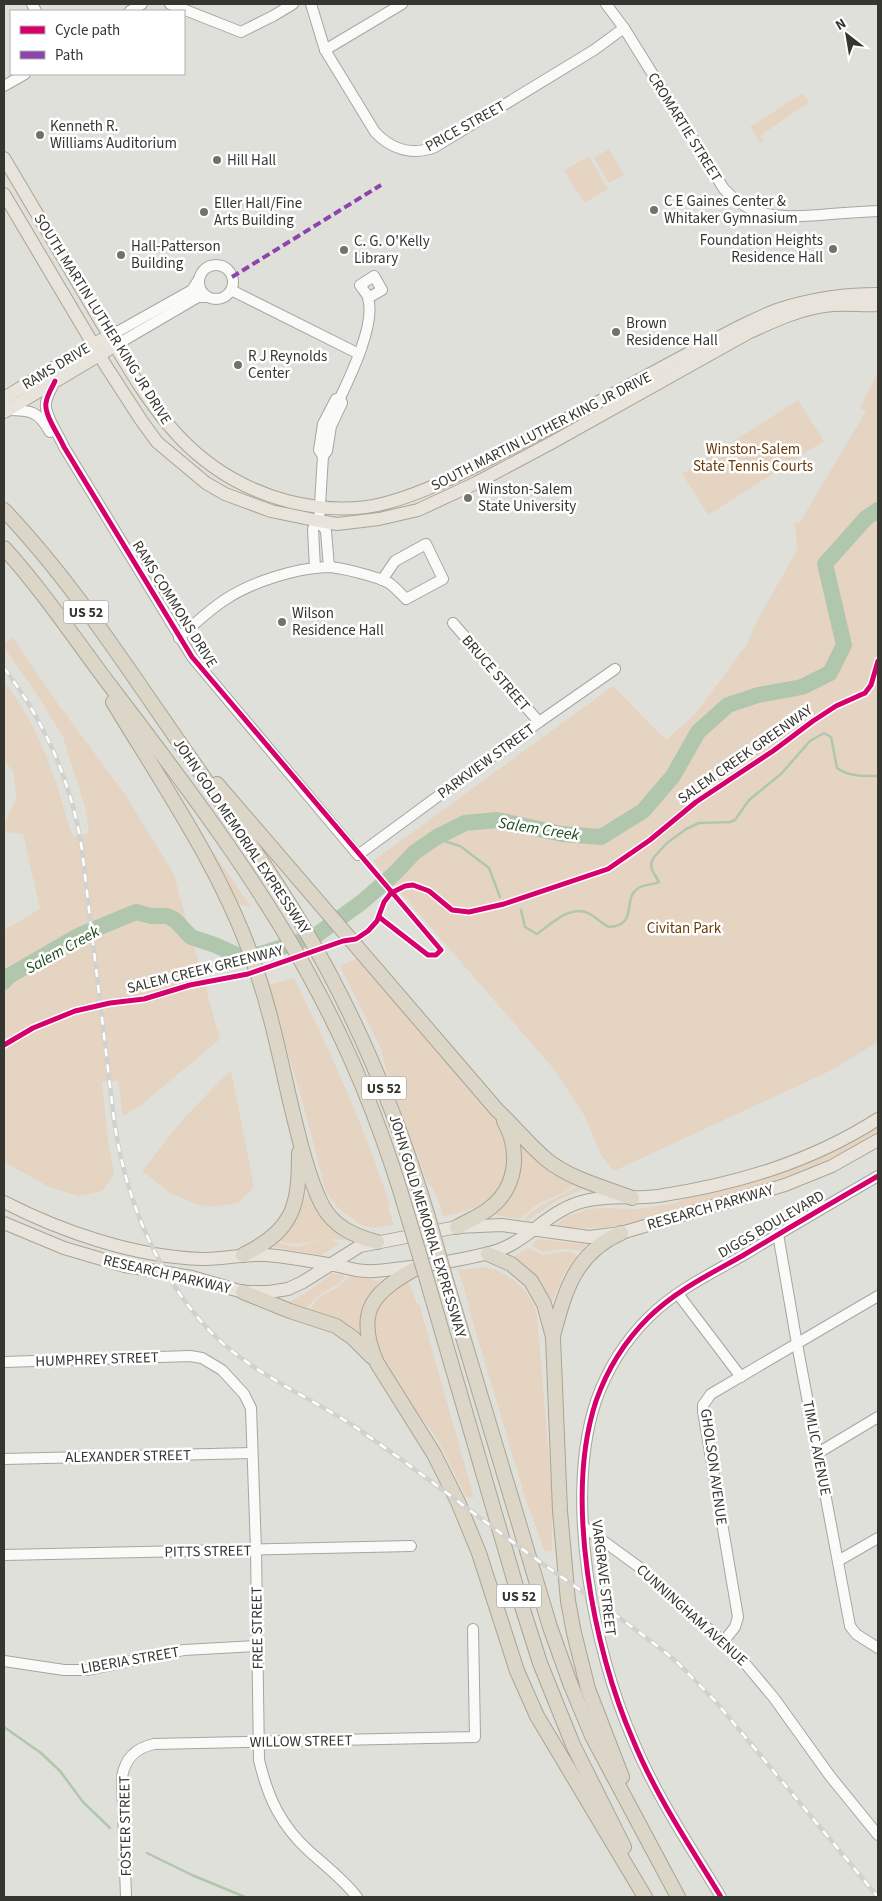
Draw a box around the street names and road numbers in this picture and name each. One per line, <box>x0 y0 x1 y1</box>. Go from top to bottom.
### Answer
street label: CROMARTIE STREET <box>642 68 727 186</box>
street label: PRICE STREET <box>421 96 509 157</box>
street label: SOUTH MARTIN LUTHER KING JR DRIVE <box>29 210 176 429</box>
street label: RAMS DRIVE <box>18 338 94 395</box>
street label: SOUTH MARTIN LUTHER KING JR DRIVE <box>427 366 655 496</box>
street label: RAMS COMMONS DRIVE <box>127 537 222 672</box>
road number: US 52 <box>64 600 108 624</box>
street label: BRUCE STREET <box>457 631 535 716</box>
street label: SALEM CREEK GREENWAY <box>674 699 818 809</box>
street label: PARKVIEW STREET <box>433 719 539 804</box>
street label: JOHN GOLD MEMORIAL EXPRESSWAY <box>168 734 316 939</box>
street label: SALEM CREEK GREENWAY <box>125 940 286 999</box>
road number: US 52 <box>362 1076 406 1100</box>
street label: JOHN GOLD MEMORIAL EXPRESSWAY <box>384 1112 472 1341</box>
street label: RESEARCH PARKWAY <box>645 1179 776 1236</box>
street label: DIGGS BOULEVARD <box>714 1185 828 1263</box>
street label: RESEARCH PARKWAY <box>101 1250 234 1300</box>
street label: HUMPHREY STREET <box>35 1347 159 1372</box>
street label: TIMLIC AVENUE <box>797 1399 836 1498</box>
street label: GHOLSON AVENUE <box>695 1407 732 1527</box>
street label: ALEXANDER STREET <box>65 1445 191 1468</box>
street label: VARGRAVE STREET <box>586 1519 621 1637</box>
street label: PITTS STREET <box>164 1540 252 1563</box>
street label: CUNNINGHAM AVENUE <box>631 1560 752 1671</box>
road number: US 52 <box>496 1584 542 1608</box>
street label: FREE STREET <box>246 1586 269 1670</box>
street label: LIBERIA STREET <box>79 1641 181 1679</box>
street label: WILLOW STREET <box>249 1730 353 1753</box>
street label: FOSTER STREET <box>114 1776 137 1876</box>

